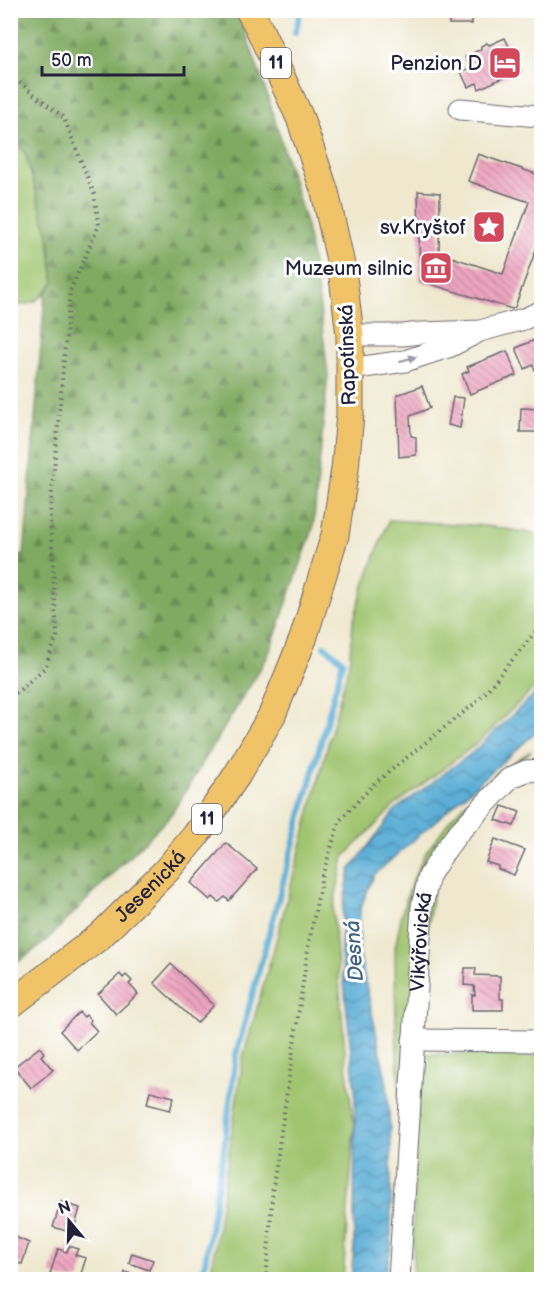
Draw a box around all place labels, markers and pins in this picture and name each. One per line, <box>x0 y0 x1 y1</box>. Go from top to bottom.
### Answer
hotel icon: Penzion D <box>487 45 523 81</box>
place label: Penzion D <box>390 52 482 76</box>
place icon: sv.Kryštof <box>471 209 507 245</box>
place label: sv.Kryštof <box>380 216 466 240</box>
museum icon: Muzeum silnic <box>418 250 454 286</box>
place label: Muzeum silnic <box>285 257 413 281</box>

